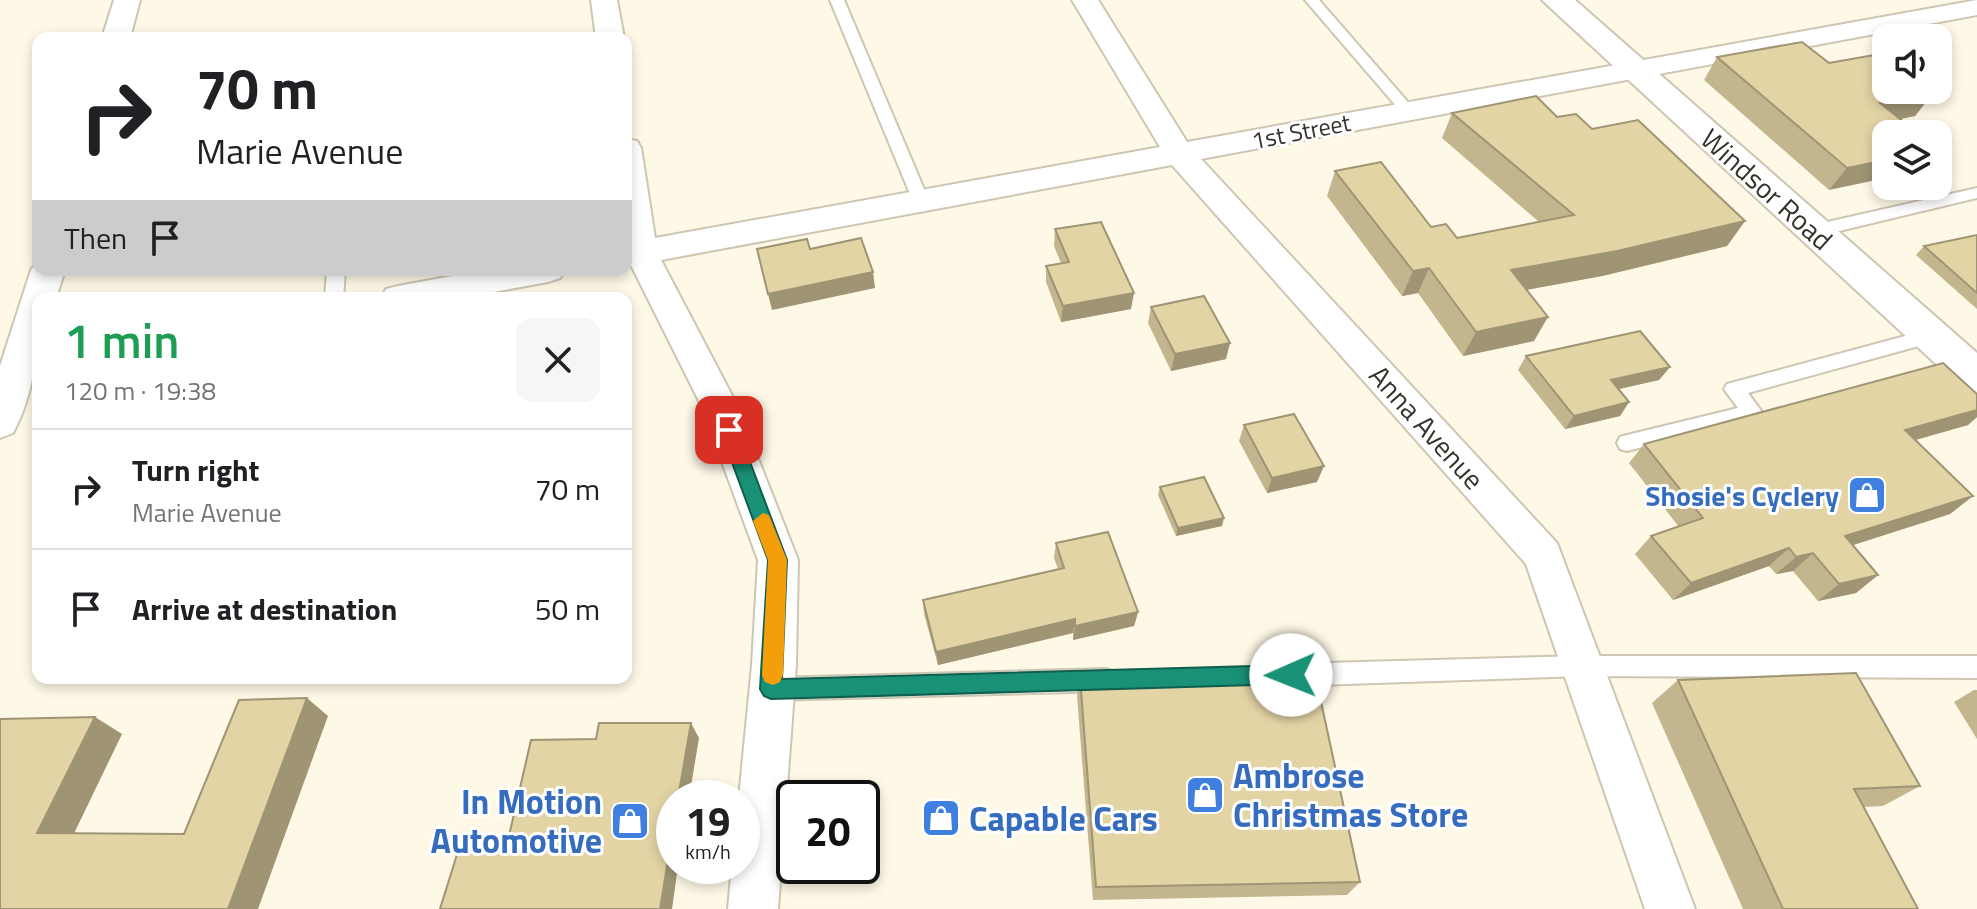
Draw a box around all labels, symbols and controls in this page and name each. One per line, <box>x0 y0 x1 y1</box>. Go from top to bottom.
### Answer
map controls <box>1872 24 1952 200</box>
button: sound <box>1872 24 1952 104</box>
text: 70 m <box>196 46 318 131</box>
icon: right <box>64 64 168 168</box>
street label: 1st Street <box>1248 104 1354 158</box>
street label: Windsor Road <box>1691 118 1843 260</box>
button: layers <box>1872 120 1952 200</box>
text: Marie Avenue <box>196 123 403 178</box>
text: Then <box>64 215 127 261</box>
icon: arrive <box>143 216 187 260</box>
text: 1 min <box>64 304 179 377</box>
button: close <box>516 318 600 402</box>
street label: Anna Avenue <box>1359 355 1495 499</box>
text: 120 m · 19:38 <box>64 371 216 410</box>
pin <box>695 396 763 464</box>
icon: arrive <box>707 408 751 452</box>
text: Turn right <box>132 447 260 493</box>
text: 70 m <box>535 466 600 512</box>
icon: right <box>64 467 108 511</box>
place label: Shosie's Cyclery <box>1645 474 1839 517</box>
shop icon: Shosie's Cyclery <box>1846 474 1888 516</box>
text: Marie Avenue <box>132 493 282 532</box>
text: Arrive at destination <box>132 586 397 632</box>
text: 50 m <box>535 586 600 632</box>
icon: arrive <box>64 587 108 631</box>
position arrow <box>1249 633 1333 717</box>
place label: Ambrose Christmas Store <box>1233 749 1468 840</box>
shop icon: Ambrose Christmas Store <box>1184 774 1226 816</box>
place label: In Motion Automotive <box>430 775 602 866</box>
speed limit sign: 20 <box>776 780 880 884</box>
text: 19 <box>686 791 730 852</box>
place label: Capable Cars <box>969 792 1158 844</box>
shop icon: Capable Cars <box>920 797 962 839</box>
shop icon: In Motion Automotive <box>609 800 651 842</box>
text: km/h <box>685 836 731 867</box>

